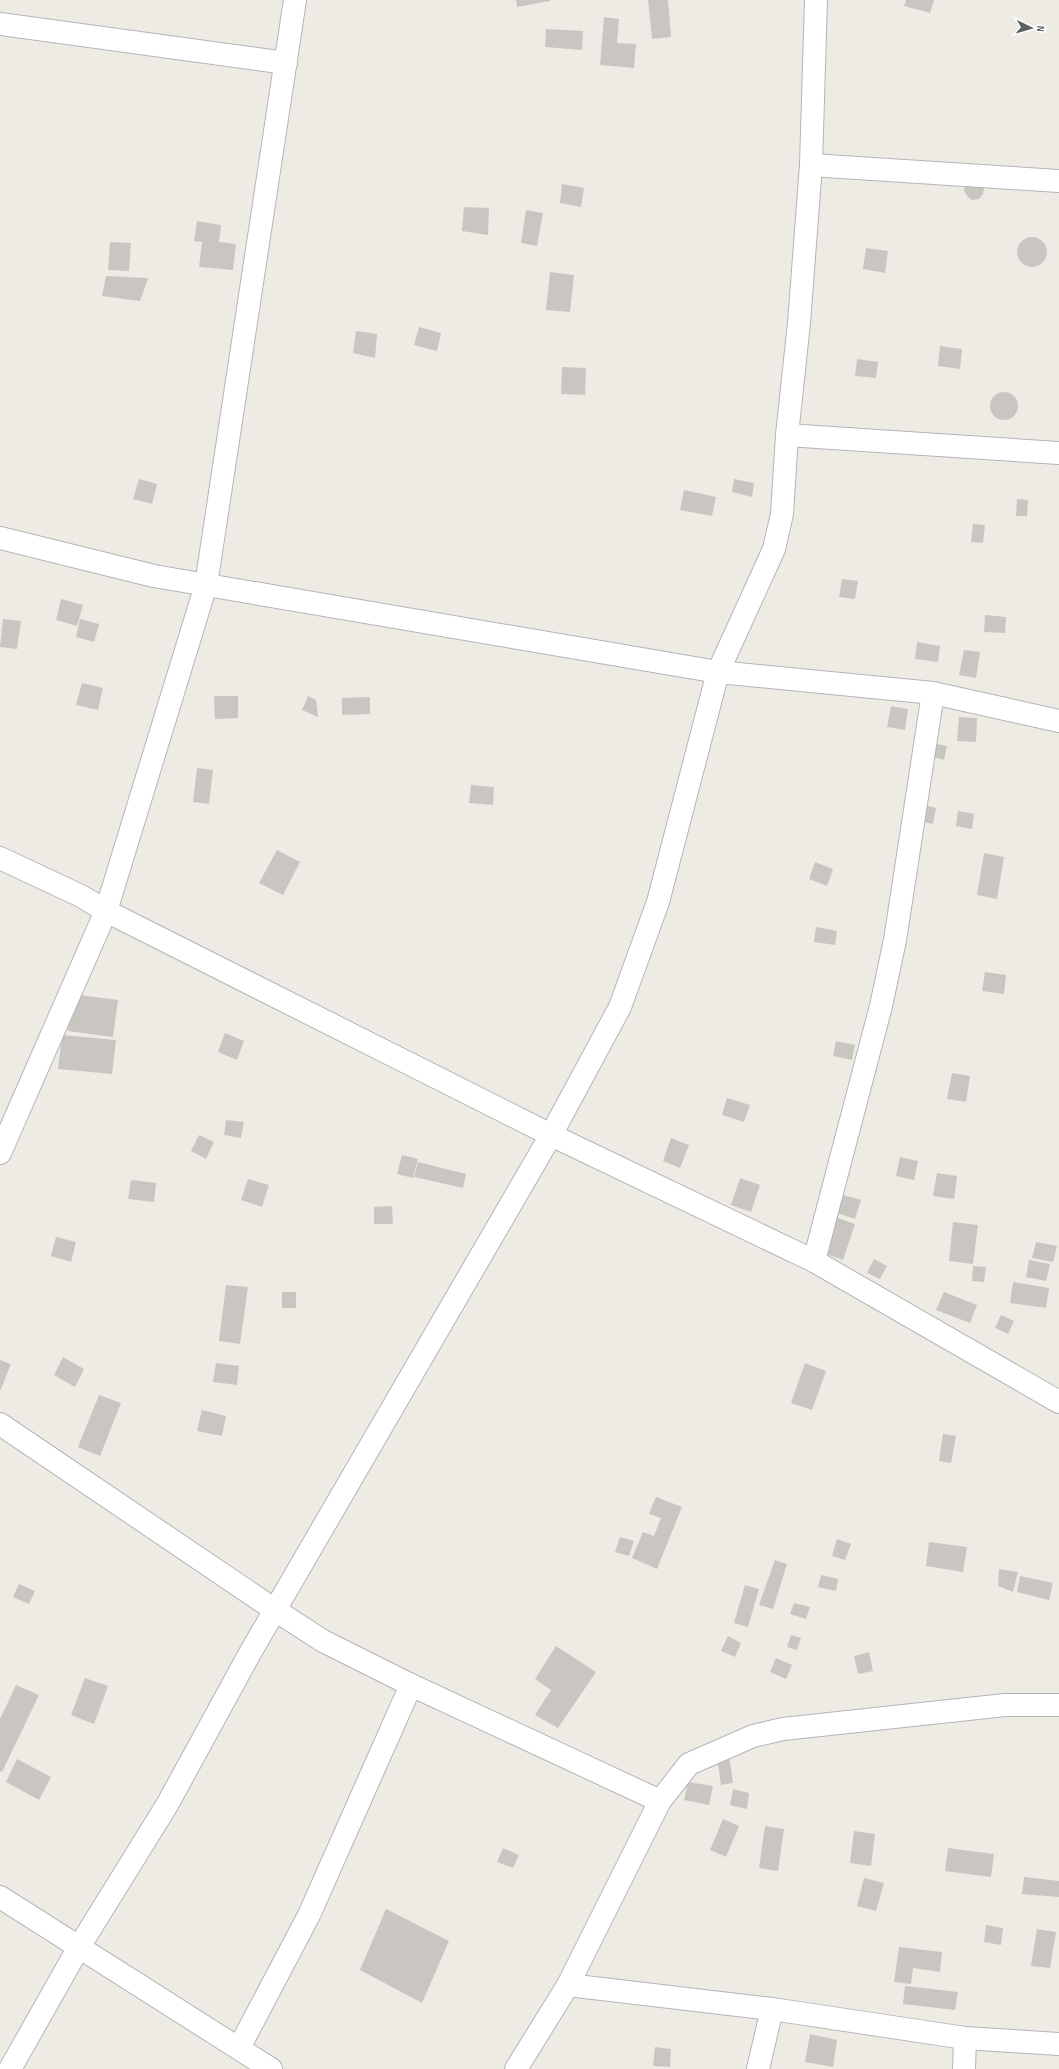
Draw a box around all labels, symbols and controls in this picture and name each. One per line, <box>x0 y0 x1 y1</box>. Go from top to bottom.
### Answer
north arrow <box>1011 8 1051 48</box>
text: N <box>1034 25 1047 32</box>

